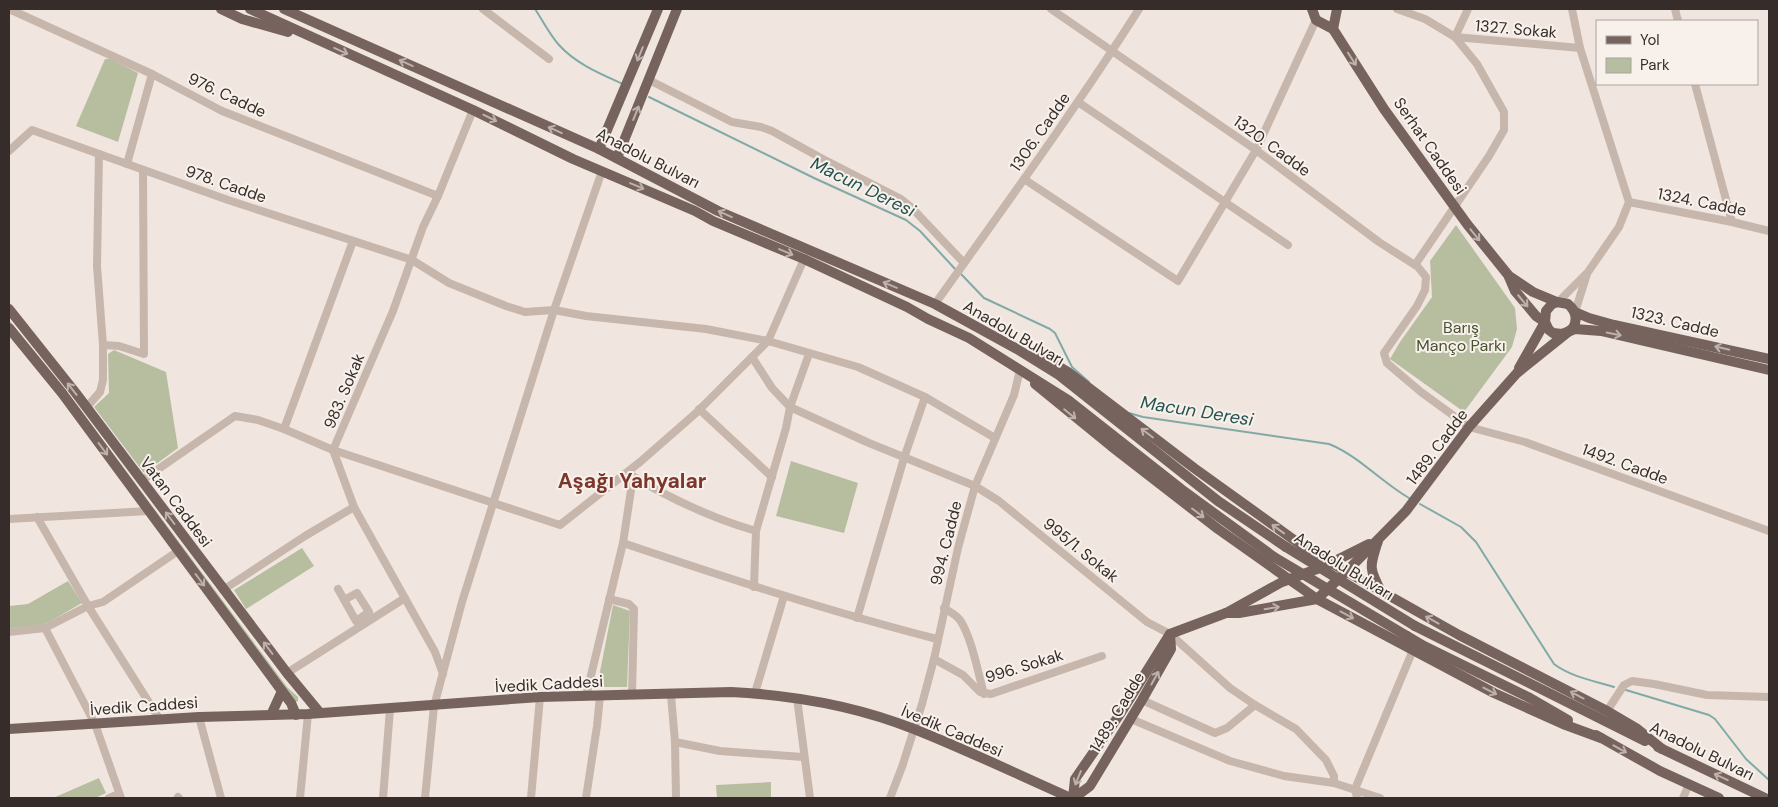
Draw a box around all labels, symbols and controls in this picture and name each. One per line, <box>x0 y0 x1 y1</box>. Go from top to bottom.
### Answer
street label: 1327. Sokak <box>1474 15 1558 43</box>
legend <box>1596 20 1758 85</box>
text: Yol <box>1640 30 1660 50</box>
one-way arrow <box>634 46 644 61</box>
one-way arrow <box>333 47 348 57</box>
one-way arrow <box>1347 51 1357 65</box>
text: Park <box>1640 55 1670 75</box>
one-way arrow <box>399 58 414 68</box>
street label: 976. Cadde <box>185 68 269 122</box>
street label: 1306. Cadde <box>1005 88 1075 176</box>
street label: Serhat Caddesi <box>1389 93 1471 199</box>
one-way arrow <box>632 106 641 121</box>
street label: 1320. Cadde <box>1229 111 1315 181</box>
one-way arrow <box>482 113 497 123</box>
street label: Anadolu Bulvarı <box>593 123 703 193</box>
one-way arrow <box>548 124 563 134</box>
water label: Macun Deresi <box>807 151 920 223</box>
street label: 978. Cadde <box>183 160 269 208</box>
one-way arrow <box>629 182 644 192</box>
street label: 1324. Cadde <box>1656 183 1748 221</box>
one-way arrow <box>718 208 733 218</box>
one-way arrow <box>1470 228 1481 241</box>
one-way arrow <box>778 247 793 257</box>
one-way arrow <box>883 280 898 289</box>
street label: Anadolu Bulvarı <box>960 295 1068 371</box>
one-way arrow <box>1518 295 1529 308</box>
street label: 1323. Cadde <box>1629 302 1721 342</box>
park label: Barış Manço Parkı <box>1416 317 1506 356</box>
one-way arrow <box>1606 330 1622 339</box>
one-way arrow <box>1714 343 1730 352</box>
street label: 983. Sokak <box>319 350 369 432</box>
one-way arrow <box>66 383 77 396</box>
water label: Macun Deresi <box>1139 390 1256 432</box>
street label: 1489. Cadde <box>1401 405 1473 489</box>
one-way arrow <box>1063 408 1076 419</box>
one-way arrow <box>1141 427 1154 438</box>
street label: 1492. Cadde <box>1579 439 1671 489</box>
one-way arrow <box>98 442 108 456</box>
street label: Vatan Caddesi <box>135 453 217 551</box>
district label: Aşağı Yahyalar <box>558 467 707 495</box>
street label: 994. Cadde <box>925 498 967 588</box>
one-way arrow <box>1191 508 1204 519</box>
one-way arrow <box>164 512 175 525</box>
street label: 995/1. Sokak <box>1039 513 1123 587</box>
one-way arrow <box>1271 524 1285 534</box>
street label: Anadolu Bulvarı <box>1290 527 1398 605</box>
one-way arrow <box>194 573 205 586</box>
one-way arrow <box>1263 602 1279 612</box>
one-way arrow <box>1339 610 1354 620</box>
one-way arrow <box>1426 615 1440 625</box>
one-way arrow <box>262 642 273 655</box>
street label: 996. Sokak <box>982 644 1066 688</box>
street label: 1489. Cadde <box>1085 668 1149 756</box>
street label: İvedik Caddesi <box>494 671 604 697</box>
one-way arrow <box>1151 671 1160 686</box>
one-way arrow <box>1482 687 1497 696</box>
one-way arrow <box>1570 690 1585 699</box>
street label: İvedik Caddesi <box>89 692 199 720</box>
street label: İvedik Caddesi <box>898 700 1006 762</box>
street label: Anadolu Bulvarı <box>1646 717 1758 785</box>
one-way arrow <box>1613 744 1627 754</box>
one-way arrow <box>1072 770 1082 785</box>
one-way arrow <box>1714 772 1729 782</box>

